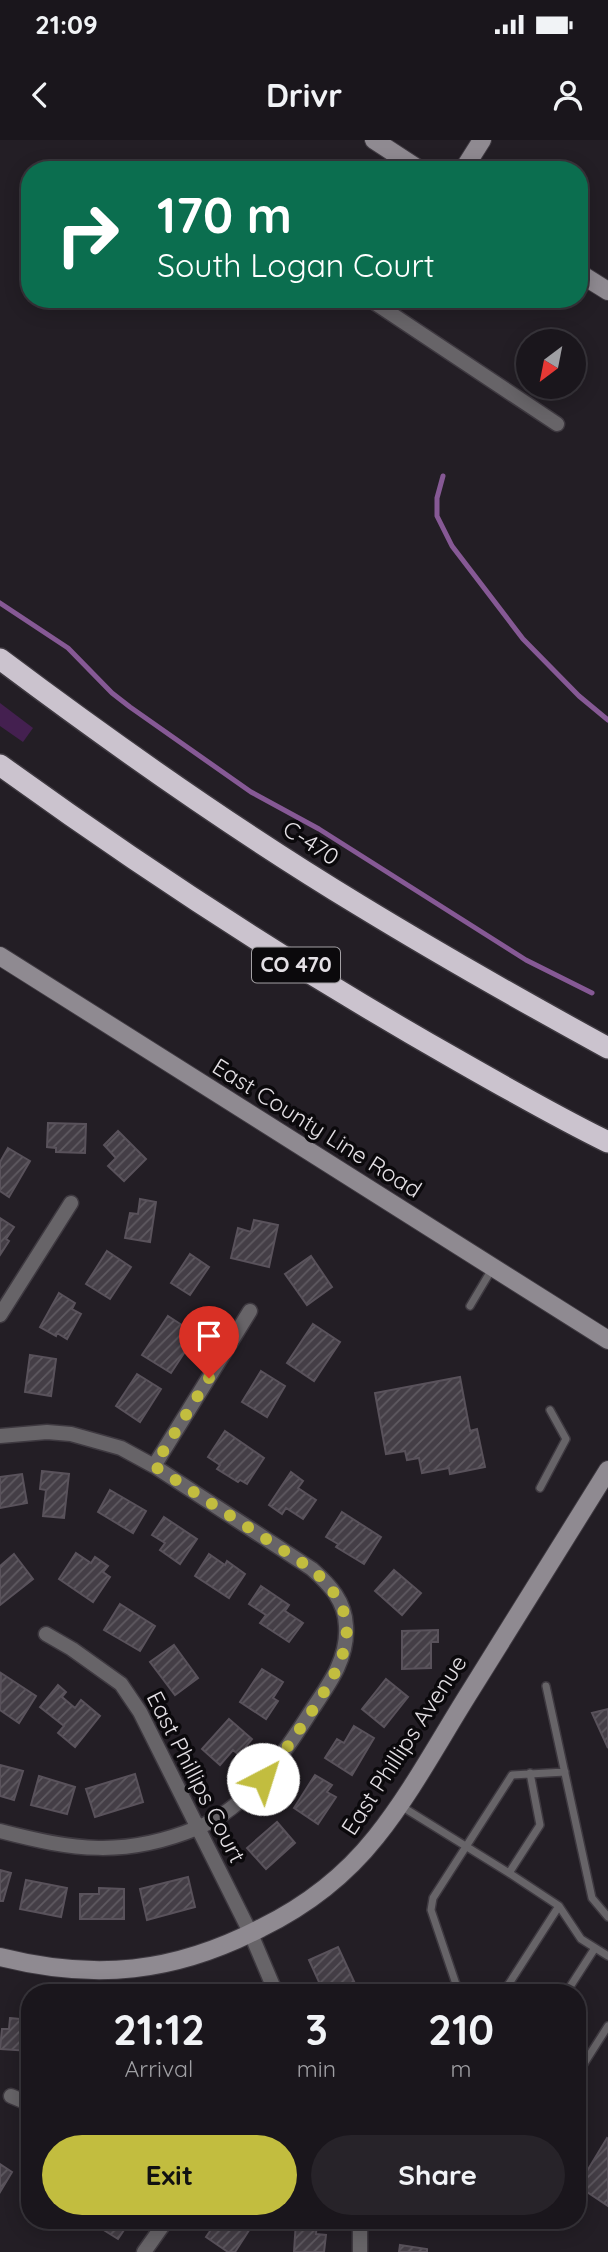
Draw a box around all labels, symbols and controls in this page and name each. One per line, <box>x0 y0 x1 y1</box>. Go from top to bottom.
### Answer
text: 21:09 <box>35 8 98 41</box>
text: Drivr <box>266 75 342 115</box>
icon: back <box>21 76 59 114</box>
icon: person <box>549 76 587 114</box>
text: 170 m <box>157 184 292 245</box>
icon: right <box>42 189 133 280</box>
text: South Logan Court <box>157 245 435 285</box>
north arrow <box>516 329 586 399</box>
map controls <box>516 329 586 399</box>
street label: C-470 <box>278 814 345 871</box>
road number: CO 470 <box>252 948 340 982</box>
street label: East County Line Road <box>207 1051 427 1204</box>
pin <box>179 1306 239 1378</box>
icon: arrive <box>190 1317 228 1355</box>
street label: East Phillips Avenue <box>335 1649 473 1840</box>
street label: East Phillips Court <box>141 1686 252 1868</box>
position arrow <box>226 1742 300 1816</box>
text: 21:12 <box>113 2003 205 2056</box>
text: 3 <box>305 2003 328 2056</box>
text: 210 <box>428 2003 494 2056</box>
text: Arrival <box>124 2054 193 2083</box>
text: min <box>297 2054 336 2083</box>
text: m <box>451 2054 472 2083</box>
button: Exit <box>42 2135 297 2215</box>
button: Share <box>311 2135 565 2215</box>

